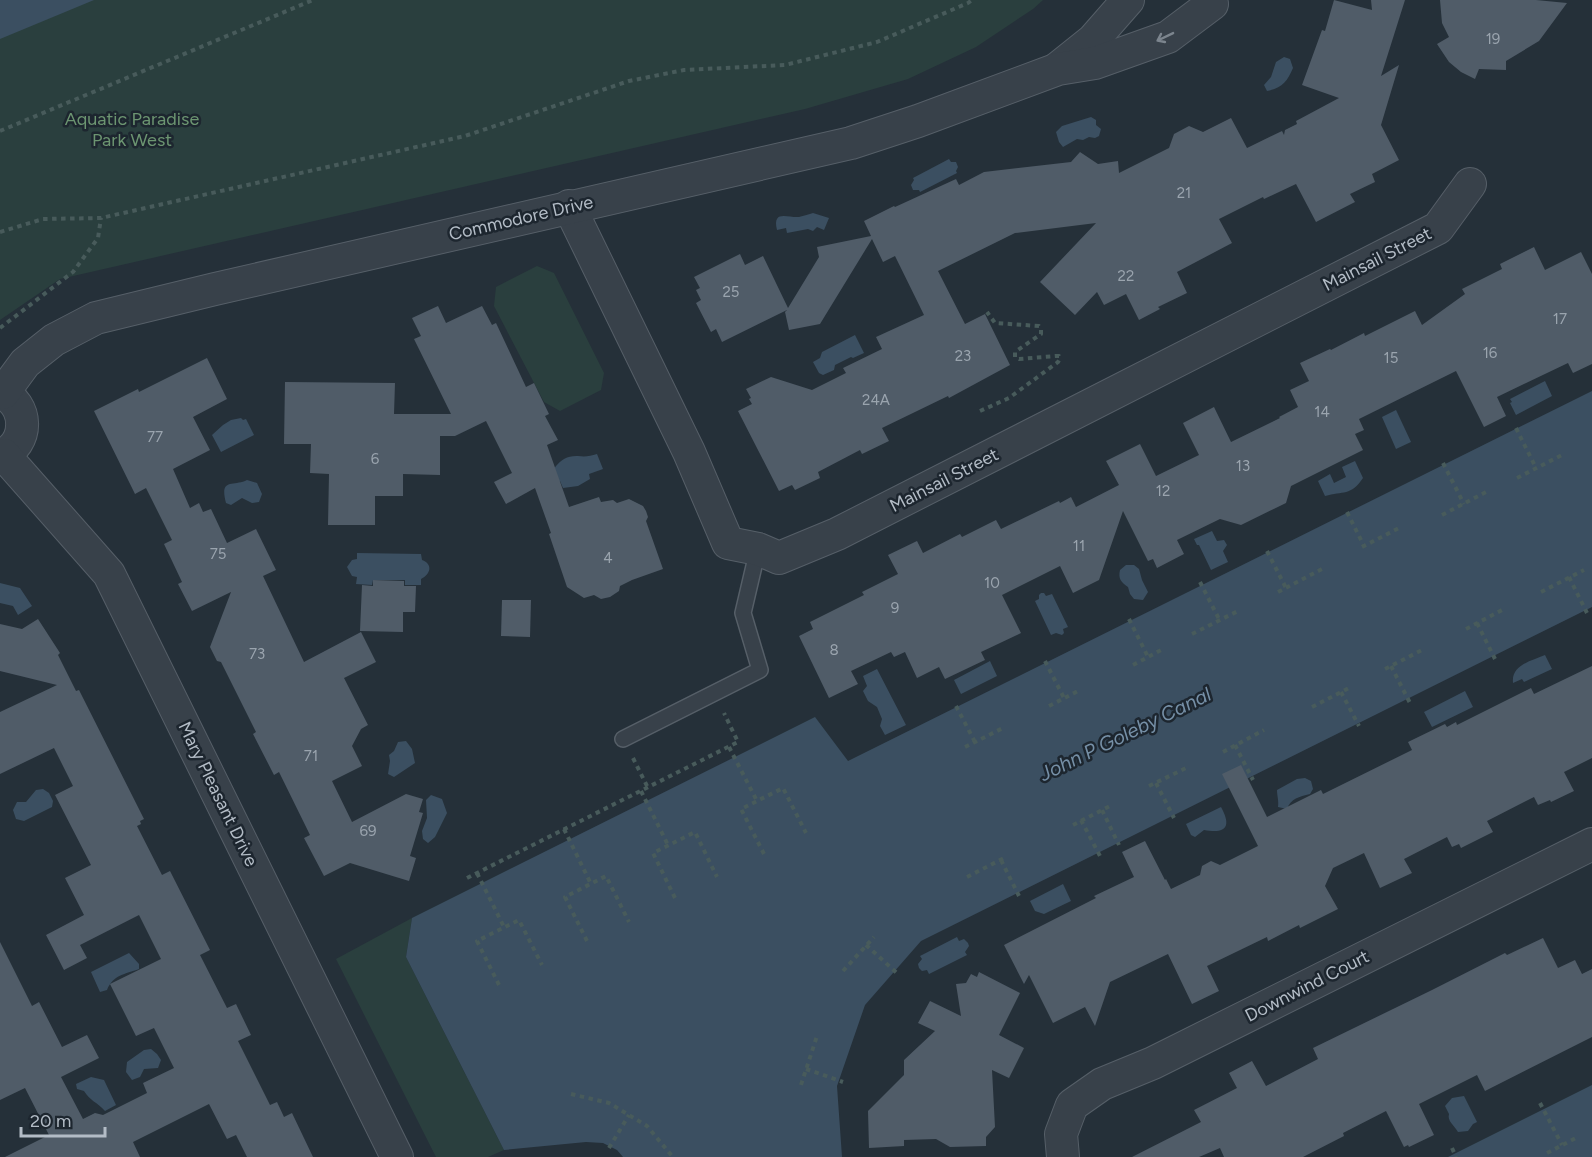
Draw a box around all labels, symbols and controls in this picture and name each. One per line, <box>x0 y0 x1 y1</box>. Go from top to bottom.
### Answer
house number: 19 <box>1486 30 1500 48</box>
one-way arrow <box>1156 32 1174 44</box>
park label: Aquatic Paradise Park West <box>65 108 199 151</box>
house number: 21 <box>1177 184 1191 202</box>
street label: Commodore Drive <box>447 191 595 245</box>
street label: Mainsail Street <box>1319 222 1435 296</box>
house number: 22 <box>1118 267 1134 285</box>
house number: 25 <box>722 283 740 301</box>
house number: 17 <box>1553 310 1567 328</box>
house number: 16 <box>1483 344 1498 362</box>
house number: 23 <box>955 347 971 365</box>
house number: 15 <box>1384 349 1398 367</box>
house number: 24A <box>862 391 890 409</box>
house number: 14 <box>1314 403 1330 421</box>
house number: 77 <box>147 428 163 446</box>
street label: Mainsail Street <box>886 443 1002 517</box>
house number: 6 <box>371 450 380 468</box>
house number: 13 <box>1236 457 1250 475</box>
house number: 12 <box>1156 482 1170 500</box>
house number: 11 <box>1073 537 1085 555</box>
house number: 75 <box>210 545 226 563</box>
house number: 4 <box>603 549 613 567</box>
house number: 10 <box>984 574 1000 592</box>
house number: 9 <box>891 599 899 617</box>
house number: 8 <box>829 641 839 659</box>
house number: 73 <box>249 645 265 663</box>
water label: John P Goleby Canal <box>1034 682 1215 787</box>
street label: Mary Pleasant Drive <box>173 718 263 870</box>
house number: 71 <box>304 747 318 765</box>
house number: 69 <box>360 822 376 840</box>
street label: Downwind Court <box>1241 945 1373 1027</box>
scale bar <box>21 1100 105 1138</box>
text: 20 m <box>30 1110 71 1132</box>

